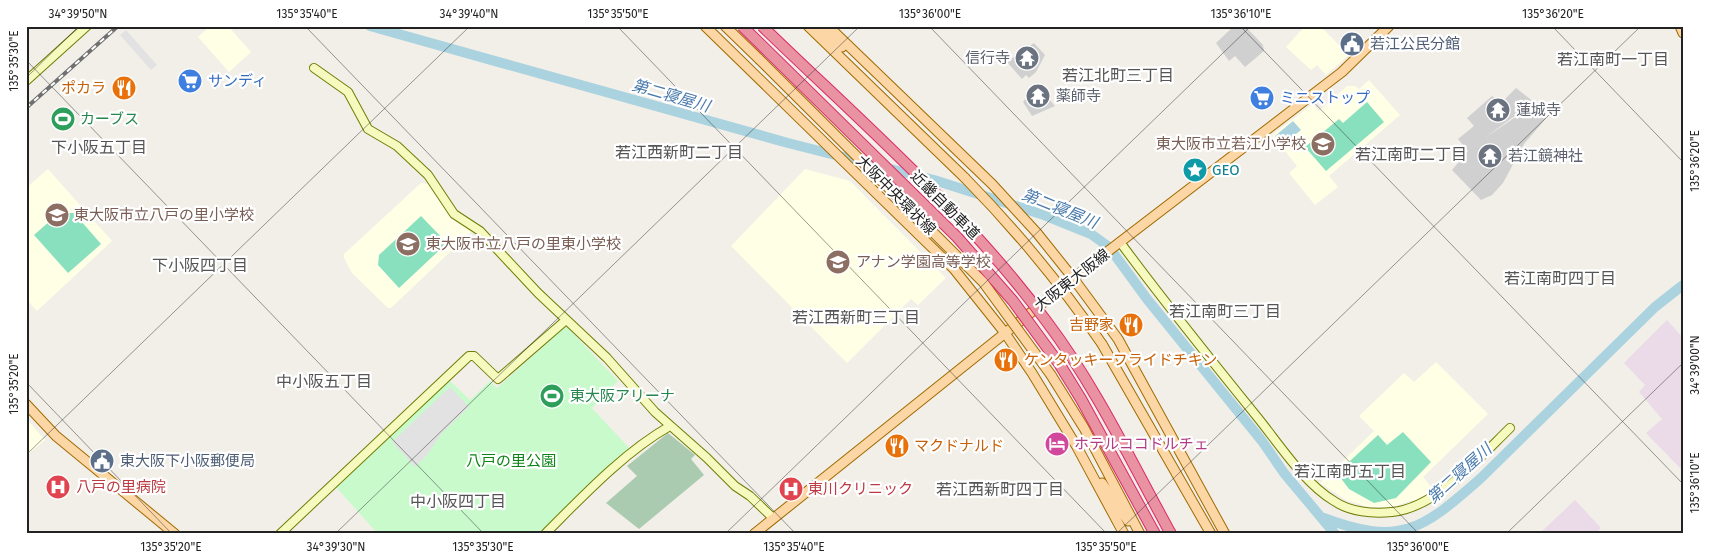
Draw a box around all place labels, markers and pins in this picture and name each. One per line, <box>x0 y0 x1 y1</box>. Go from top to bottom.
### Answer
public building icon: 若江公民分館 <box>1339 31 1365 57</box>
place label: 若江公民分館 <box>1370 35 1460 53</box>
temple icon: 信行寺 <box>1014 45 1040 71</box>
place label: 信行寺 <box>965 49 1010 67</box>
supermarket icon: サンディ <box>177 68 203 94</box>
place label: サンディ <box>208 72 267 90</box>
restaurant icon: ポカラ <box>111 75 137 101</box>
place label: ポカラ <box>61 79 106 97</box>
temple icon: 薬師寺 <box>1025 83 1051 109</box>
supermarket icon: ミニストップ <box>1249 85 1275 111</box>
place label: 薬師寺 <box>1056 87 1101 105</box>
place label: ミニストップ <box>1280 89 1370 107</box>
temple icon: 蓮城寺 <box>1485 97 1511 123</box>
place label: 蓮城寺 <box>1516 101 1561 119</box>
sports icon: カーブス <box>50 106 76 132</box>
place label: カーブス <box>80 110 139 128</box>
school or university icon: 東大阪市立若江小学校 <box>1310 131 1336 157</box>
place label: 東大阪市立若江小学校 <box>1156 135 1306 153</box>
temple icon: 若江鏡神社 <box>1477 143 1503 169</box>
place label: 若江鏡神社 <box>1508 147 1583 165</box>
place icon: GEO <box>1182 157 1208 183</box>
place label: GEO <box>1212 161 1240 179</box>
school or university icon: 東大阪市立八戸の里小学校 <box>44 202 70 228</box>
place label: 東大阪市立八戸の里小学校 <box>74 206 254 224</box>
school or university icon: 東大阪市立八戸の里東小学校 <box>395 231 421 257</box>
place label: 東大阪市立八戸の里東小学校 <box>426 235 621 253</box>
school or university icon: アナン学園高等学校 <box>825 249 851 275</box>
place label: アナン学園高等学校 <box>856 253 991 271</box>
restaurant icon: 吉野家 <box>1118 312 1144 338</box>
place label: 吉野家 <box>1069 316 1114 334</box>
restaurant icon: ケンタッキーフライドチキン <box>993 347 1019 373</box>
place label: ケンタッキーフライドチキン <box>1024 351 1217 369</box>
sports icon: 東大阪アリーナ <box>539 383 565 409</box>
place label: 東大阪アリーナ <box>570 387 675 405</box>
hotel icon: ホテルココドルチェ <box>1044 431 1070 457</box>
restaurant icon: マクドナルド <box>884 433 910 459</box>
place label: ホテルココドルチェ <box>1074 435 1209 453</box>
place label: マクドナルド <box>914 437 1004 455</box>
public building icon: 東大阪下小阪郵便局 <box>89 448 115 474</box>
place label: 東大阪下小阪郵便局 <box>120 452 255 470</box>
hospital icon: 八戸の里病院 <box>45 474 71 500</box>
hospital icon: 東川クリニック <box>778 476 804 502</box>
place label: 八戸の里病院 <box>76 478 166 496</box>
place label: 東川クリニック <box>808 480 913 498</box>

